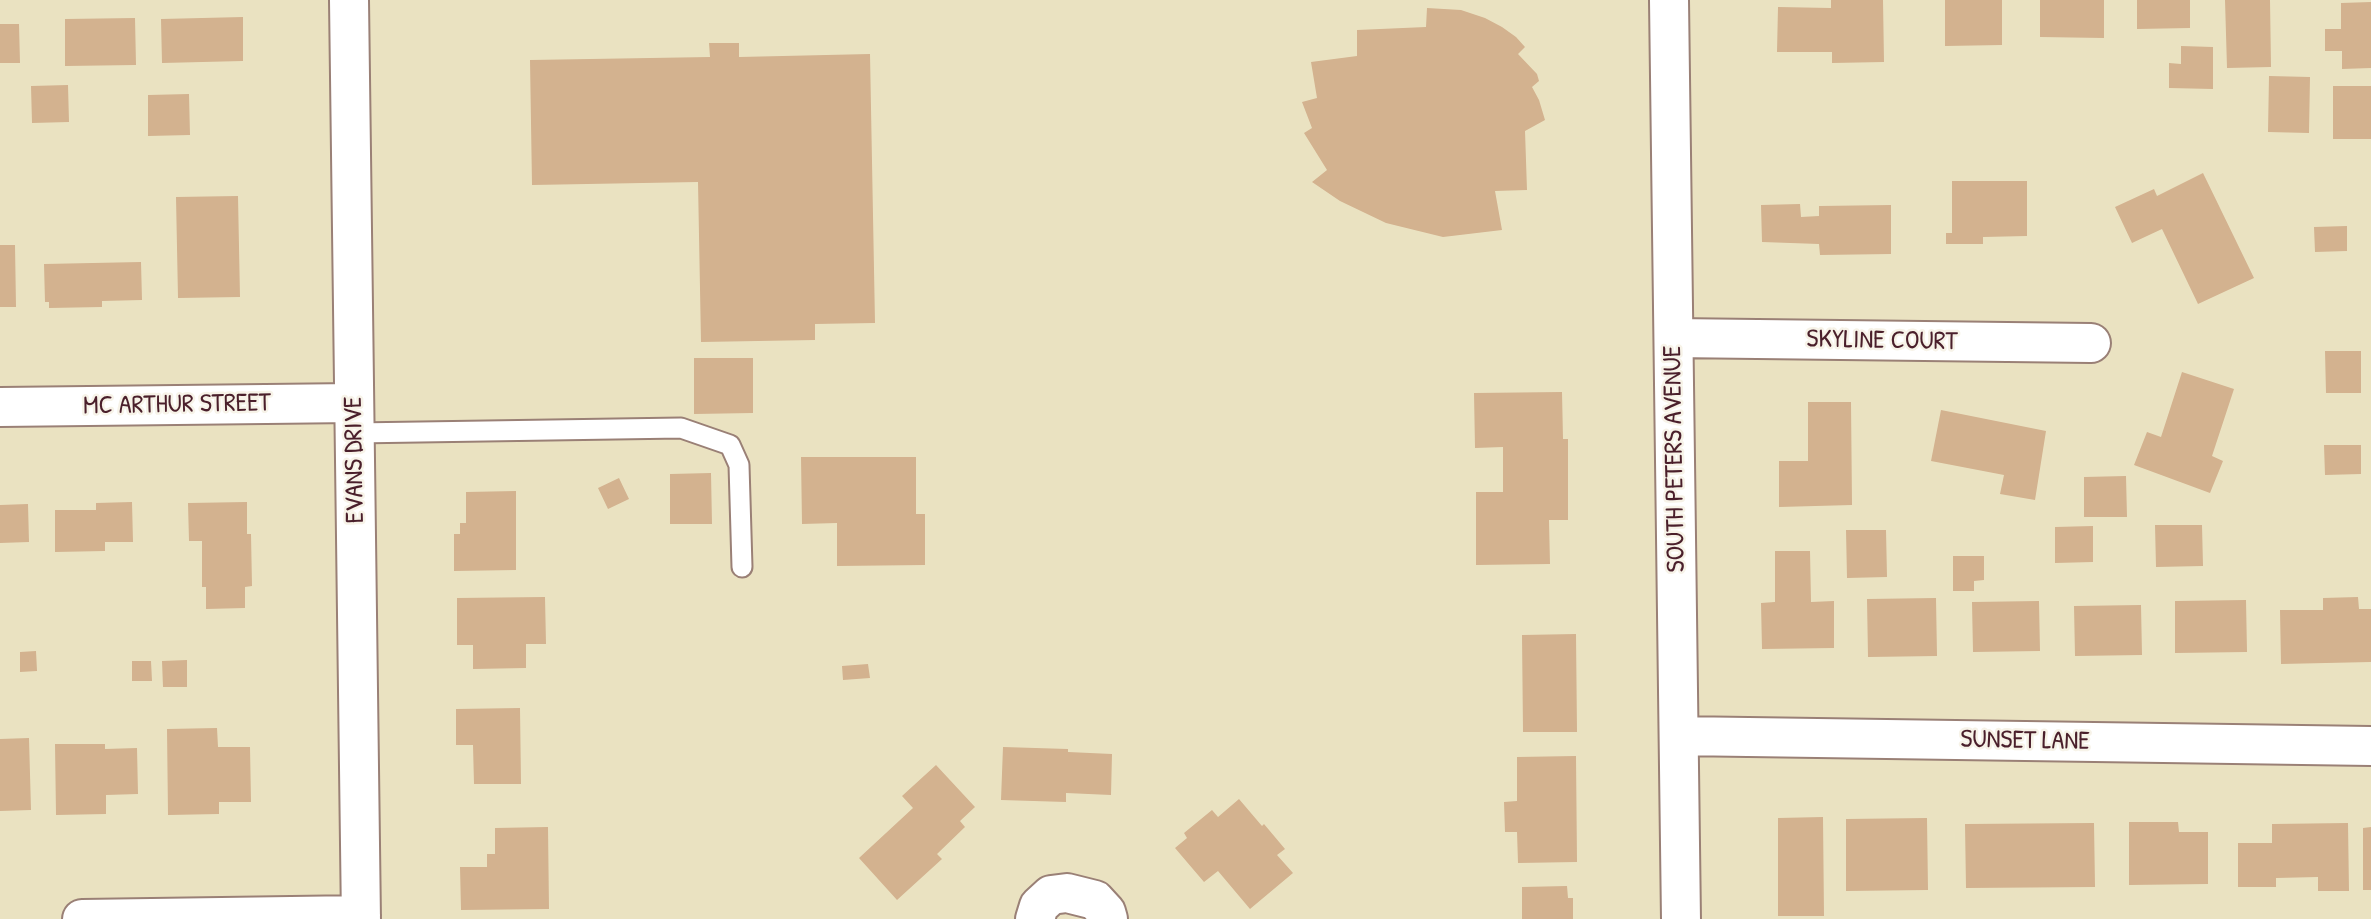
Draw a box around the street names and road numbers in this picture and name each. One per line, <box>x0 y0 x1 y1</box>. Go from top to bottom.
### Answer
street label: SKYLINE COURT <box>1806 324 1958 358</box>
street label: SOUTH PETERS AVENUE <box>1657 345 1693 573</box>
street label: MC ARTHUR STREET <box>83 388 271 422</box>
street label: EVANS DRIVE <box>338 396 372 524</box>
street label: SUNSET LANE <box>1960 724 2090 758</box>

